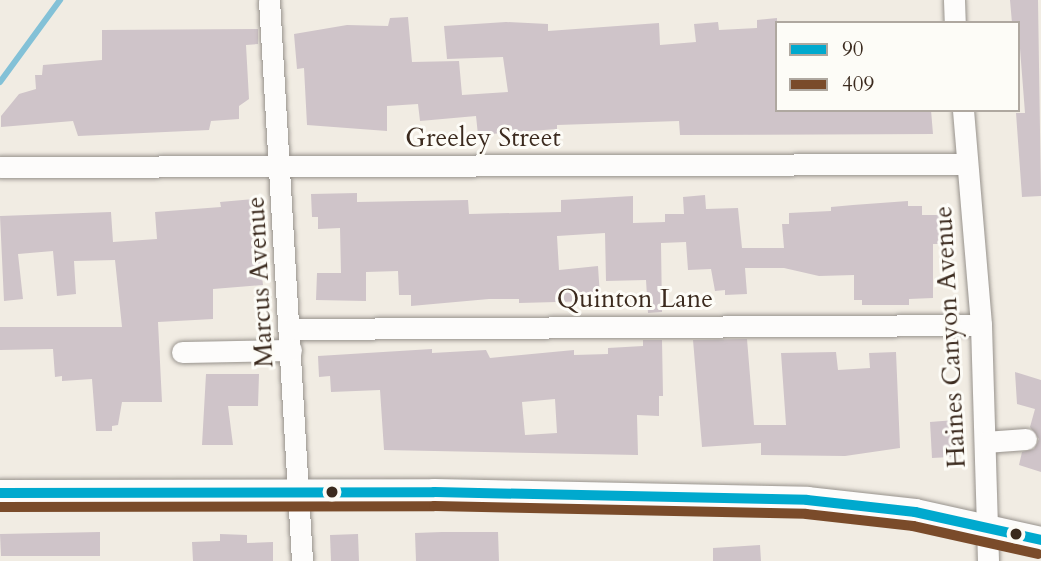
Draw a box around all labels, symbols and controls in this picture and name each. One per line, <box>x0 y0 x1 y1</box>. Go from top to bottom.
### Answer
legend <box>775 21 1020 112</box>
text: 90 <box>842 35 864 64</box>
text: 409 <box>842 70 874 99</box>
street label: Greeley Street <box>405 122 561 154</box>
street label: Marcus Avenue <box>240 196 280 368</box>
street label: Haines Canyon Avenue <box>928 205 972 469</box>
street label: Quinton Lane <box>557 283 713 315</box>
unlabelled marker <box>325 485 339 499</box>
unlabelled marker <box>1009 527 1023 541</box>

